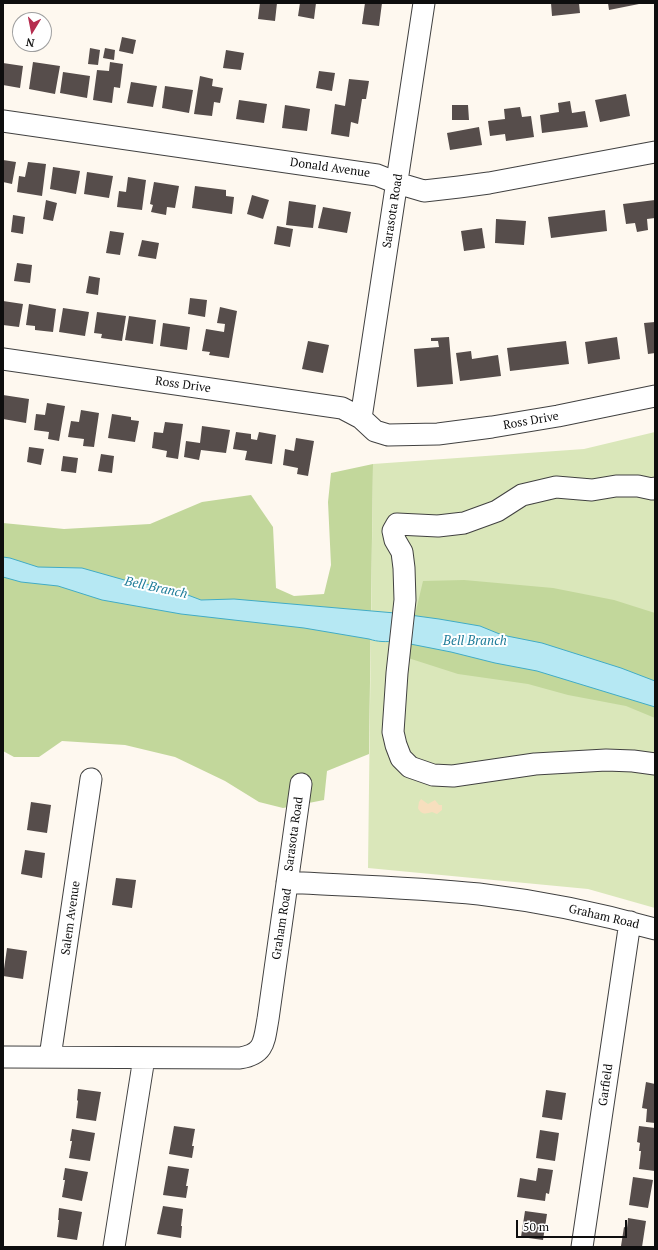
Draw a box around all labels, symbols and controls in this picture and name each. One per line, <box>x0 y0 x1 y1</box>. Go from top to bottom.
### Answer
north arrow <box>12 12 52 52</box>
text: N <box>25 35 35 50</box>
street label: Donald Avenue <box>289 155 371 181</box>
street label: Sarasota Road <box>380 173 406 249</box>
street label: Ross Drive <box>154 374 212 396</box>
street label: Ross Drive <box>502 409 560 433</box>
water label: Bell Branch <box>123 574 189 602</box>
water label: Bell Branch <box>443 633 507 649</box>
street label: Sarasota Road <box>282 796 306 872</box>
street label: Salem Avenue <box>59 880 83 956</box>
street label: Graham Road <box>269 887 295 961</box>
street label: Graham Road <box>567 902 641 932</box>
street label: Garfield <box>596 1063 616 1107</box>
scale bar <box>518 1212 629 1238</box>
text: 50 m <box>523 1219 549 1234</box>

